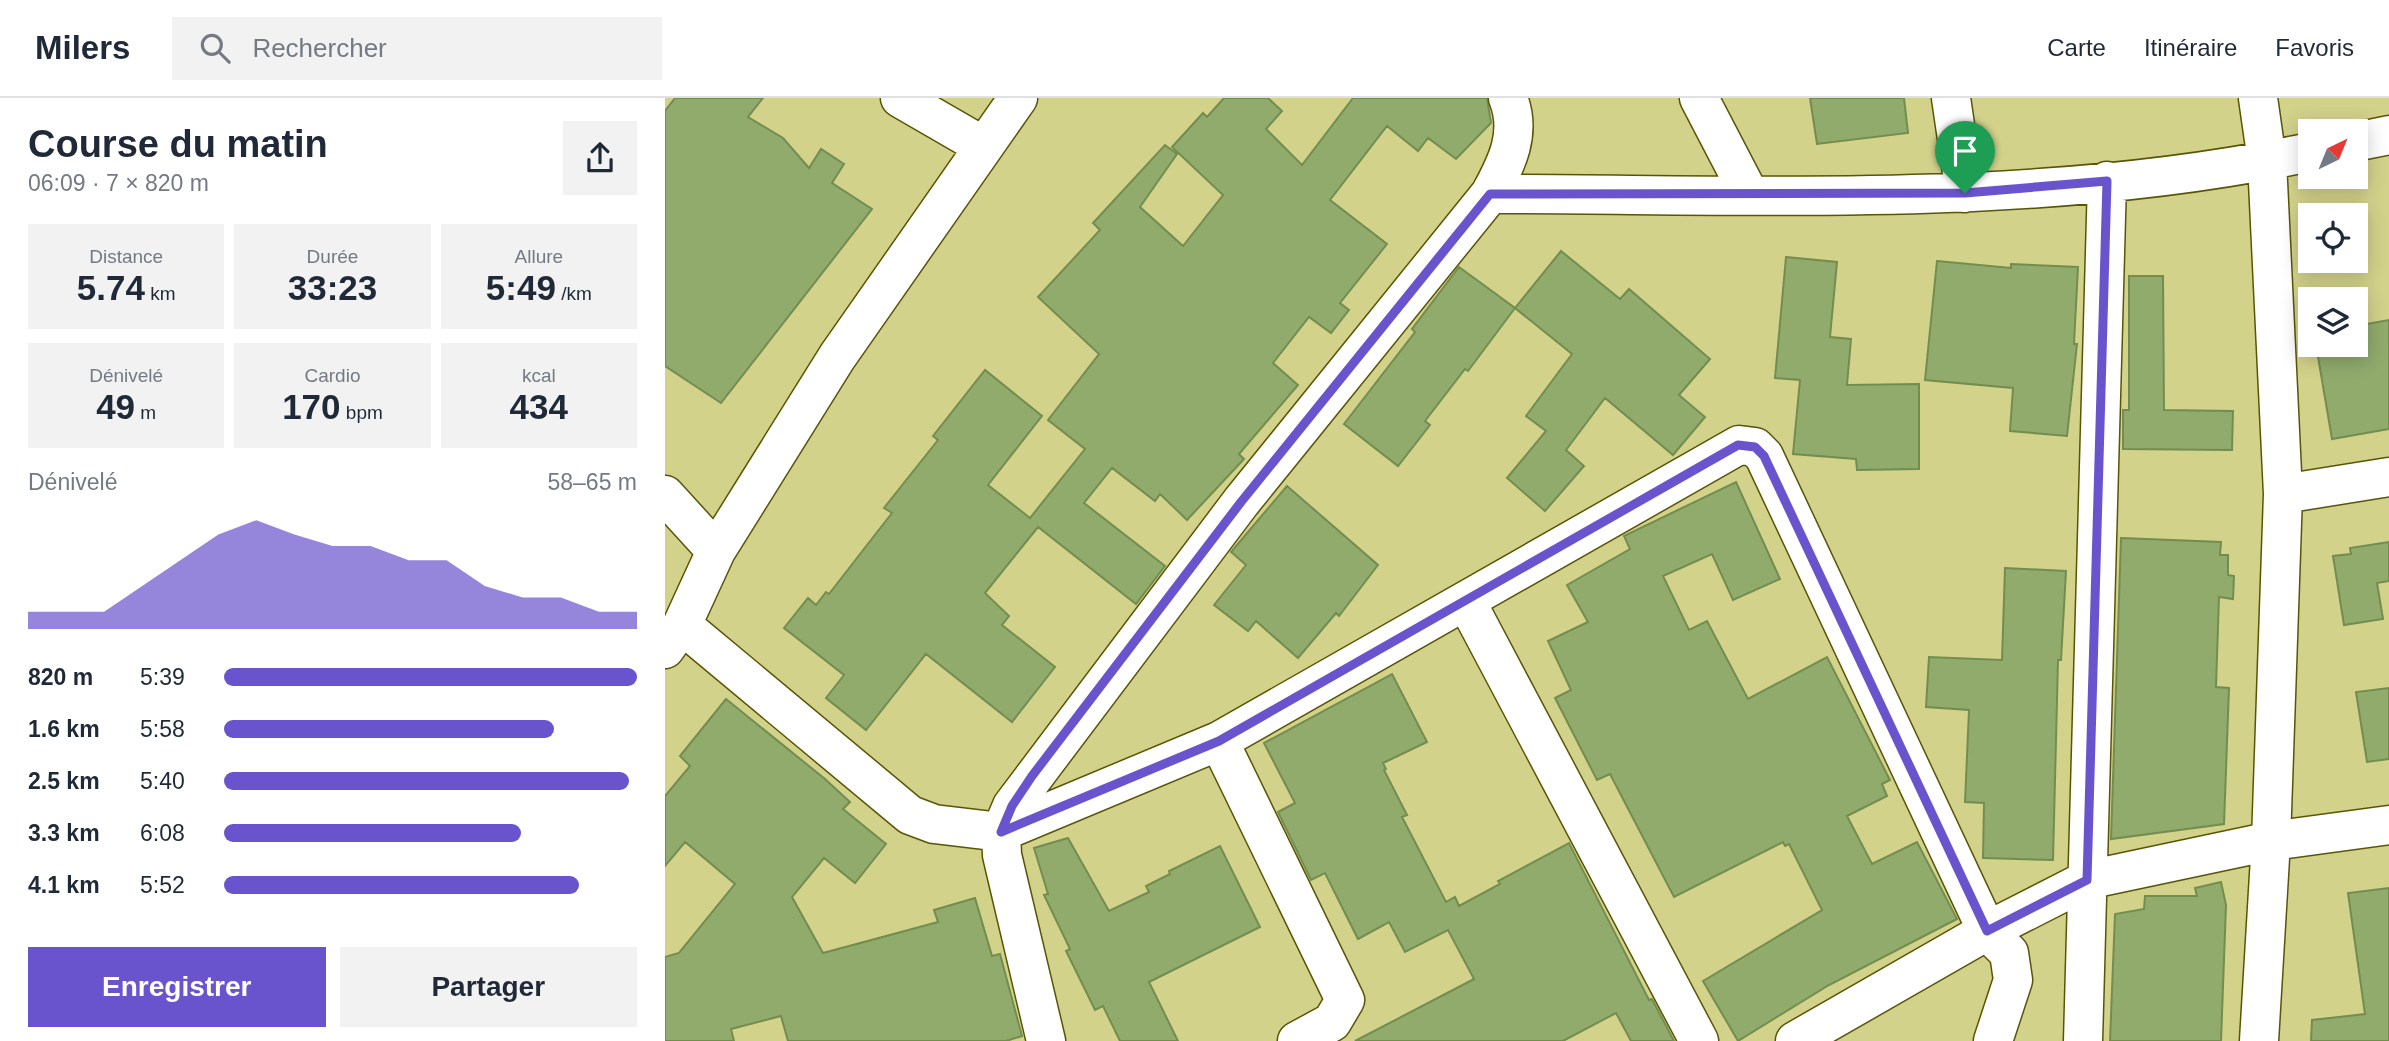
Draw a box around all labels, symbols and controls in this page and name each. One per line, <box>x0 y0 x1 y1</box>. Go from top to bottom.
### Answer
search box <box>172 17 662 80</box>
text: Milers <box>35 29 130 66</box>
icon: search <box>196 29 234 67</box>
text: Rechercher <box>252 33 387 63</box>
text: Carte <box>2047 34 2106 61</box>
text: Itinéraire <box>2144 34 2237 61</box>
text: Favoris <box>2275 34 2354 61</box>
north arrow <box>2298 119 2368 189</box>
map controls <box>2298 119 2368 357</box>
button: share <box>563 121 637 195</box>
pin <box>1935 121 1995 193</box>
text: Course du matin <box>28 123 328 165</box>
icon: arrive <box>1946 132 1984 170</box>
text: 06:09 · 7 × 820 m <box>28 170 209 196</box>
button: locate <box>2298 203 2368 273</box>
text: Distance <box>89 246 163 267</box>
text: Durée <box>307 246 358 267</box>
text: Allure <box>515 246 563 267</box>
text: 5.74 <box>77 268 145 307</box>
text: 33:23 <box>288 268 377 307</box>
text: 5:49 <box>486 268 556 307</box>
text: km <box>145 283 176 304</box>
text: /km <box>556 283 592 304</box>
button: layers <box>2298 287 2368 357</box>
text: Dénivelé <box>89 365 163 386</box>
text: Cardio <box>305 365 360 386</box>
text: kcal <box>522 365 556 386</box>
text: 49 <box>96 387 135 426</box>
text: 170 <box>282 387 341 426</box>
text: 434 <box>510 387 568 426</box>
text: m <box>135 402 156 423</box>
text: bpm <box>341 402 383 423</box>
text: Dénivelé <box>28 469 118 495</box>
text: 58–65 m <box>547 469 637 495</box>
text: 820 m <box>28 664 93 690</box>
text: 5:39 <box>140 664 185 690</box>
text: 1.6 km <box>28 716 100 742</box>
text: 5:58 <box>140 716 185 742</box>
text: 2.5 km <box>28 768 100 794</box>
text: 5:40 <box>140 768 185 794</box>
text: 3.3 km <box>28 820 100 846</box>
text: 6:08 <box>140 820 185 846</box>
text: 4.1 km <box>28 872 100 898</box>
text: 5:52 <box>140 872 185 898</box>
button: Enregistrer <box>28 947 326 1027</box>
button: Partager <box>340 947 637 1027</box>

